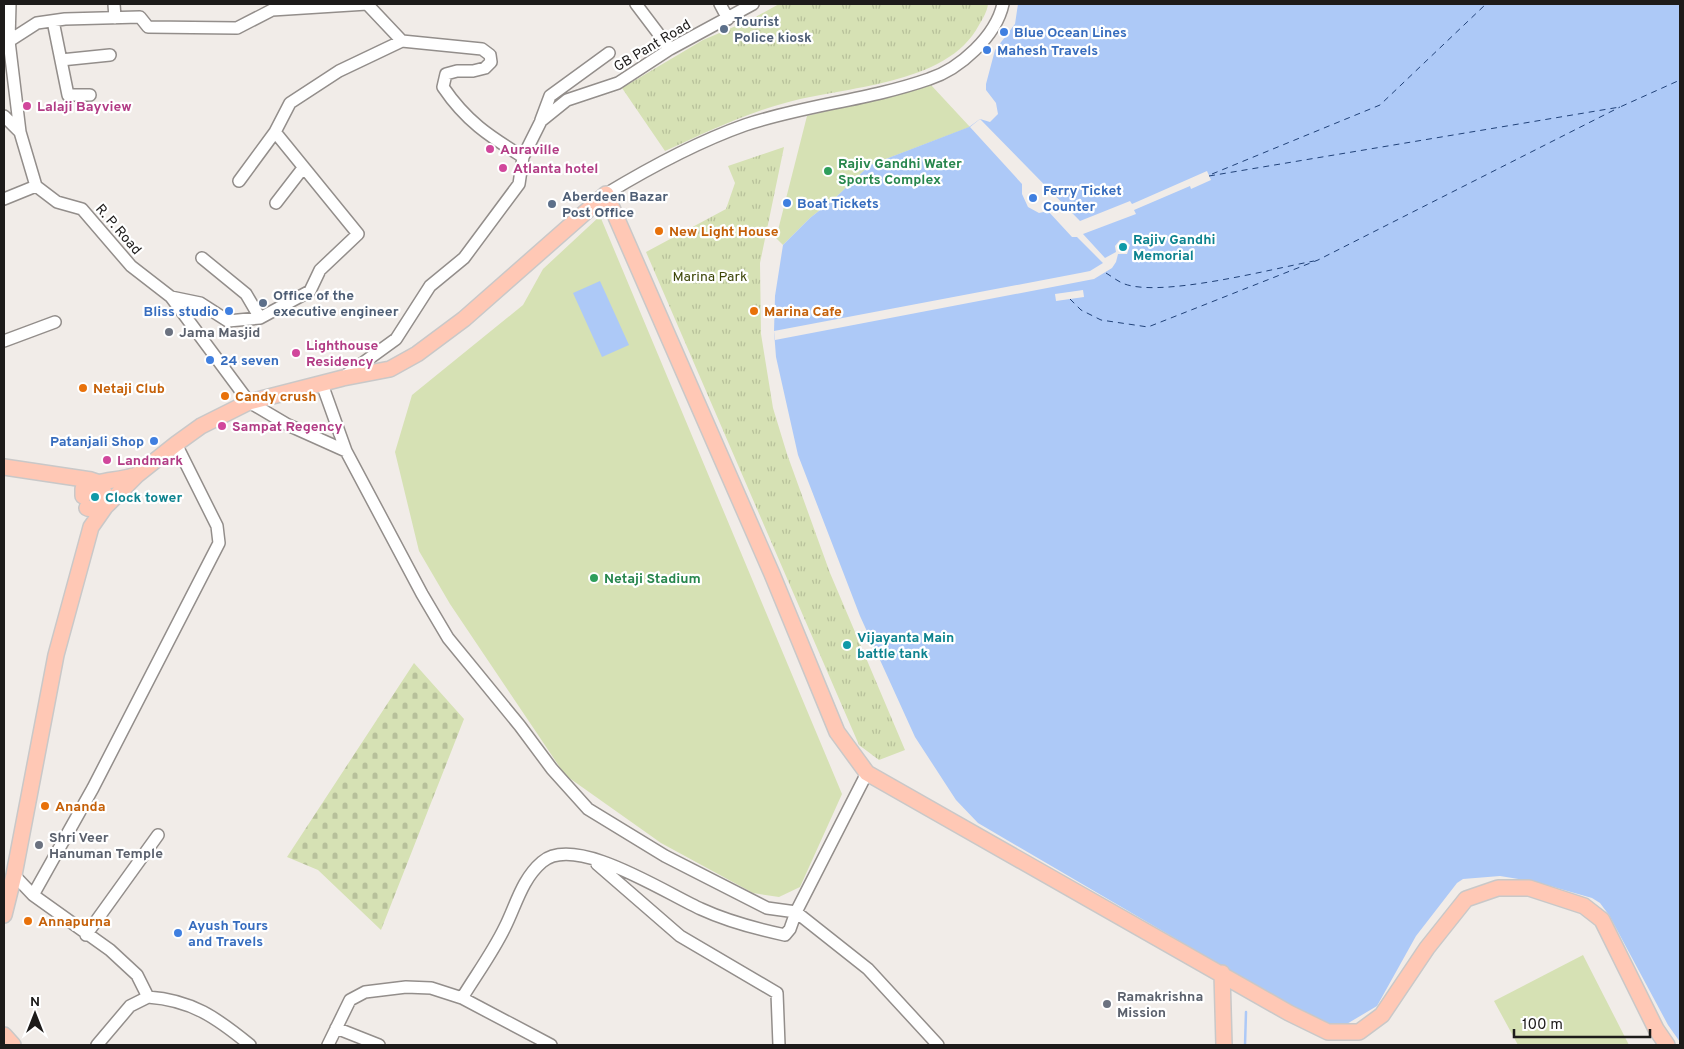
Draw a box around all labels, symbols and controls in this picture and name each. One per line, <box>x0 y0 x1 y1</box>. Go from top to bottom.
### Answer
place label: Tourist Police kiosk <box>734 14 812 47</box>
street label: GB Pant Road <box>611 17 694 76</box>
marker: Tourist Police kiosk <box>718 23 730 35</box>
place label: Blue Ocean Lines <box>1014 25 1127 42</box>
marker: Blue Ocean Lines <box>998 26 1010 38</box>
place label: Mahesh Travels <box>997 43 1098 60</box>
marker: Mahesh Travels <box>981 44 993 56</box>
place label: Lalaji Bayview <box>37 99 132 116</box>
marker: Lalaji Bayview <box>21 100 33 112</box>
place label: Auraville <box>500 142 560 159</box>
marker: Auraville <box>484 143 496 155</box>
place label: Rajiv Gandhi Water Sports Complex <box>838 156 962 189</box>
place label: Atlanta hotel <box>513 161 598 178</box>
marker: Atlanta hotel <box>497 162 509 174</box>
marker: Rajiv Gandhi Water Sports Complex <box>822 165 834 177</box>
place label: Ferry Ticket Counter <box>1043 183 1122 216</box>
place label: Aberdeen Bazar Post Office <box>562 189 668 222</box>
marker: Ferry Ticket Counter <box>1027 192 1039 204</box>
place label: Boat Tickets <box>797 196 879 213</box>
marker: Boat Tickets <box>781 197 793 209</box>
marker: Aberdeen Bazar Post Office <box>546 198 558 210</box>
street label: R. P. Road <box>91 201 144 259</box>
place label: New Light House <box>669 224 779 241</box>
marker: New Light House <box>653 225 665 237</box>
place label: Rajiv Gandhi Memorial <box>1133 232 1215 265</box>
marker: Rajiv Gandhi Memorial <box>1117 241 1129 253</box>
park label: Marina Park <box>673 269 747 286</box>
place label: Office of the executive engineer <box>273 288 399 321</box>
marker: Office of the executive engineer <box>257 297 269 309</box>
place label: Bliss studio <box>144 304 219 321</box>
place label: Marina Cafe <box>764 304 842 321</box>
marker: Bliss studio <box>223 305 235 317</box>
marker: Marina Cafe <box>748 305 760 317</box>
place label: Jama Masjid <box>179 325 260 342</box>
marker: Jama Masjid <box>163 326 175 338</box>
place label: Lighthouse Residency <box>306 338 379 371</box>
marker: Lighthouse Residency <box>290 347 302 359</box>
place label: 24 seven <box>220 353 279 370</box>
marker: 24 seven <box>204 354 216 366</box>
place label: Netaji Club <box>93 381 165 398</box>
marker: Netaji Club <box>77 382 89 394</box>
place label: Candy crush <box>235 389 317 406</box>
marker: Candy crush <box>219 390 231 402</box>
place label: Sampat Regency <box>232 419 342 436</box>
marker: Sampat Regency <box>216 420 228 432</box>
place label: Patanjali Shop <box>50 434 144 451</box>
marker: Patanjali Shop <box>148 435 160 447</box>
place label: Landmark <box>117 453 183 470</box>
marker: Landmark <box>101 454 113 466</box>
place label: Clock tower <box>105 490 182 507</box>
marker: Clock tower <box>89 491 101 503</box>
place label: Netaji Stadium <box>604 571 701 588</box>
marker: Netaji Stadium <box>588 572 600 584</box>
place label: Vijayanta Main battle tank <box>857 630 954 663</box>
marker: Vijayanta Main battle tank <box>841 639 853 651</box>
place label: Ananda <box>55 799 105 816</box>
marker: Ananda <box>39 800 51 812</box>
place label: Shri Veer Hanuman Temple <box>49 830 163 863</box>
marker: Shri Veer Hanuman Temple <box>33 839 45 851</box>
place label: Annapurna <box>38 914 111 931</box>
marker: Annapurna <box>22 915 34 927</box>
place label: Ayush Tours and Travels <box>188 918 268 951</box>
marker: Ayush Tours and Travels <box>172 927 184 939</box>
north arrow <box>10 989 60 1039</box>
place label: Ramakrishna Mission <box>1117 989 1203 1022</box>
text: N <box>30 994 40 1011</box>
marker: Ramakrishna Mission <box>1101 998 1113 1010</box>
scale bar <box>1514 1006 1650 1038</box>
text: 100 m <box>1522 1016 1563 1035</box>

